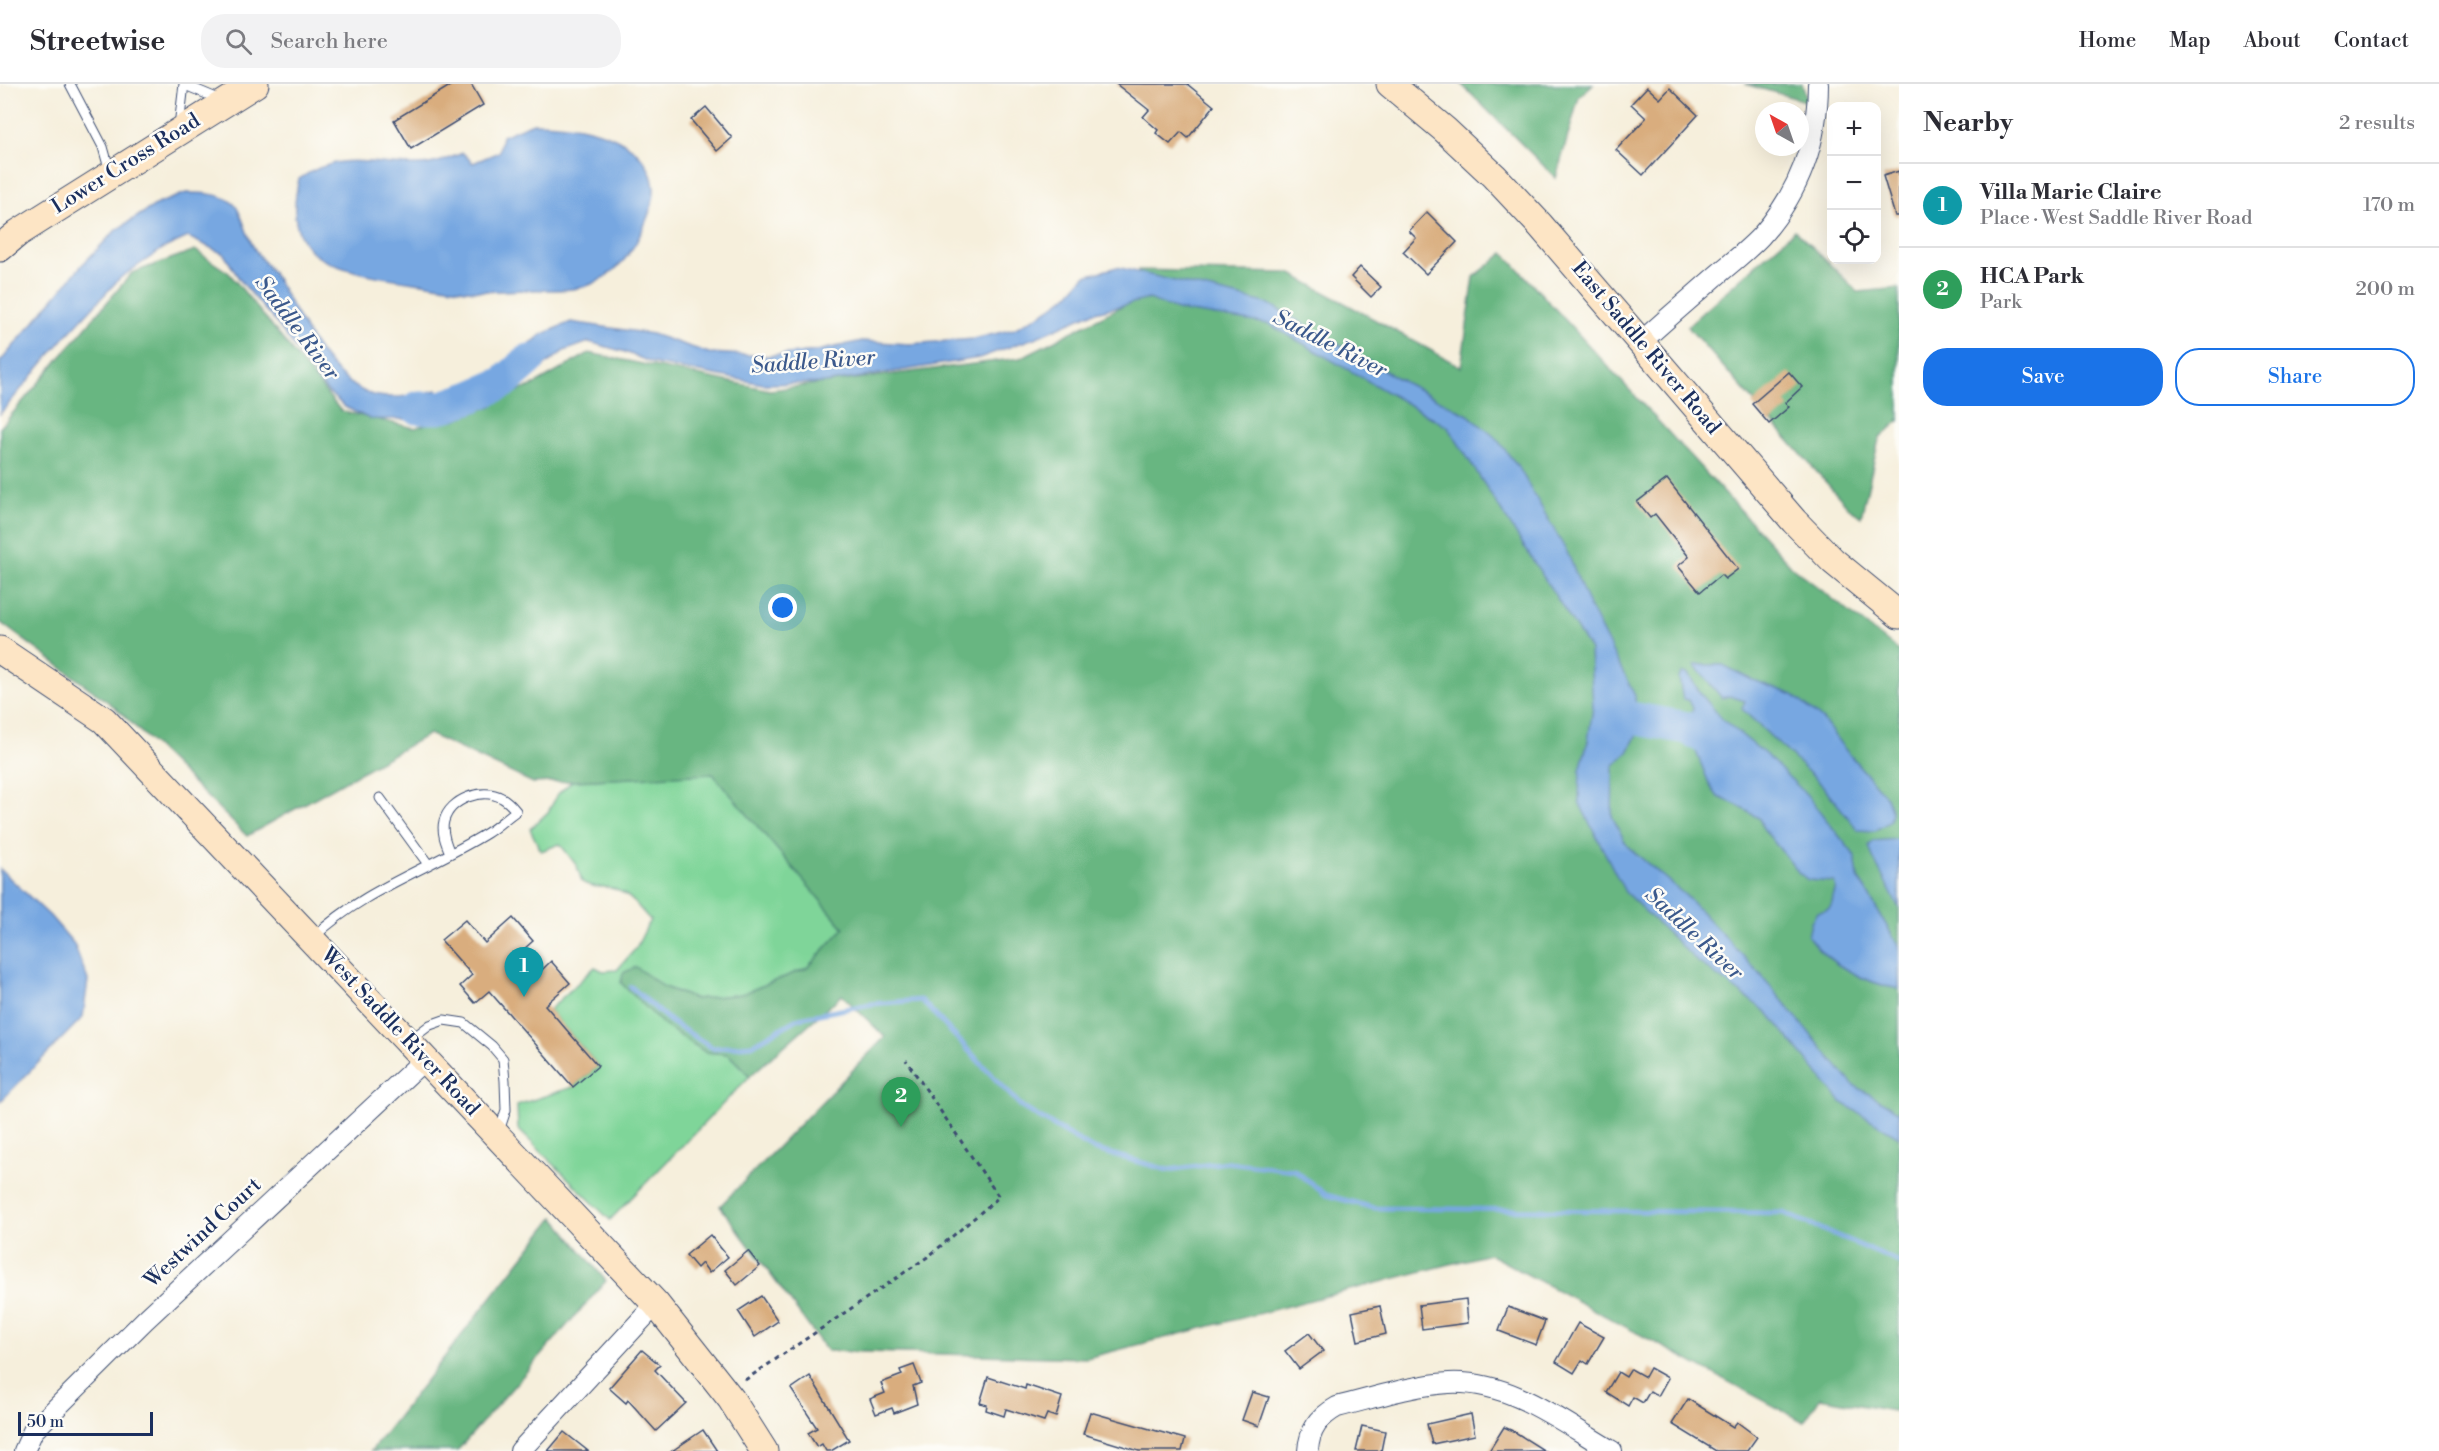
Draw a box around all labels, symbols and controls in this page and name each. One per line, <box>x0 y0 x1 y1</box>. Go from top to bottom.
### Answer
search box <box>201 14 621 68</box>
text: Streetwise <box>30 24 165 59</box>
icon: search <box>222 25 255 58</box>
text: Search here <box>270 28 388 55</box>
text: Home <box>2079 28 2136 54</box>
text: Map <box>2169 28 2211 54</box>
text: About <box>2244 28 2301 54</box>
text: Contact <box>2334 28 2409 54</box>
north arrow <box>1755 102 1809 156</box>
map controls <box>1827 102 1881 264</box>
button: + <box>1827 102 1881 156</box>
text: Nearby <box>1923 107 2013 139</box>
street label: Lower Cross Road <box>47 108 205 220</box>
text: 2 results <box>2339 111 2415 136</box>
button: − <box>1827 156 1881 210</box>
text: Villa Marie Claire <box>1980 179 2162 206</box>
text: 1 <box>1938 193 1947 218</box>
text: 170 m <box>2363 193 2415 218</box>
text: Place · West Saddle River Road <box>1980 206 2252 231</box>
button: locate <box>1827 210 1881 264</box>
street label: East Saddle River Road <box>1566 256 1726 440</box>
text: HCA Park <box>1980 263 2084 290</box>
water label: Saddle River <box>249 270 346 386</box>
text: 2 <box>1936 277 1949 302</box>
text: 200 m <box>2355 277 2415 302</box>
text: Park <box>1980 290 2022 315</box>
water label: Saddle River <box>1268 304 1392 385</box>
water label: Saddle River <box>750 344 877 380</box>
button: Save <box>1923 348 2163 406</box>
button: Share <box>2175 348 2415 406</box>
your location <box>768 593 797 622</box>
water label: Saddle River <box>1639 882 1749 987</box>
street label: West Saddle River Road <box>314 941 485 1122</box>
pin: 1 <box>504 948 544 997</box>
pin: 2 <box>882 1078 920 1127</box>
street label: Westwind Court <box>138 1172 267 1295</box>
scale bar <box>18 1409 153 1436</box>
text: 50 m <box>27 1412 64 1432</box>

